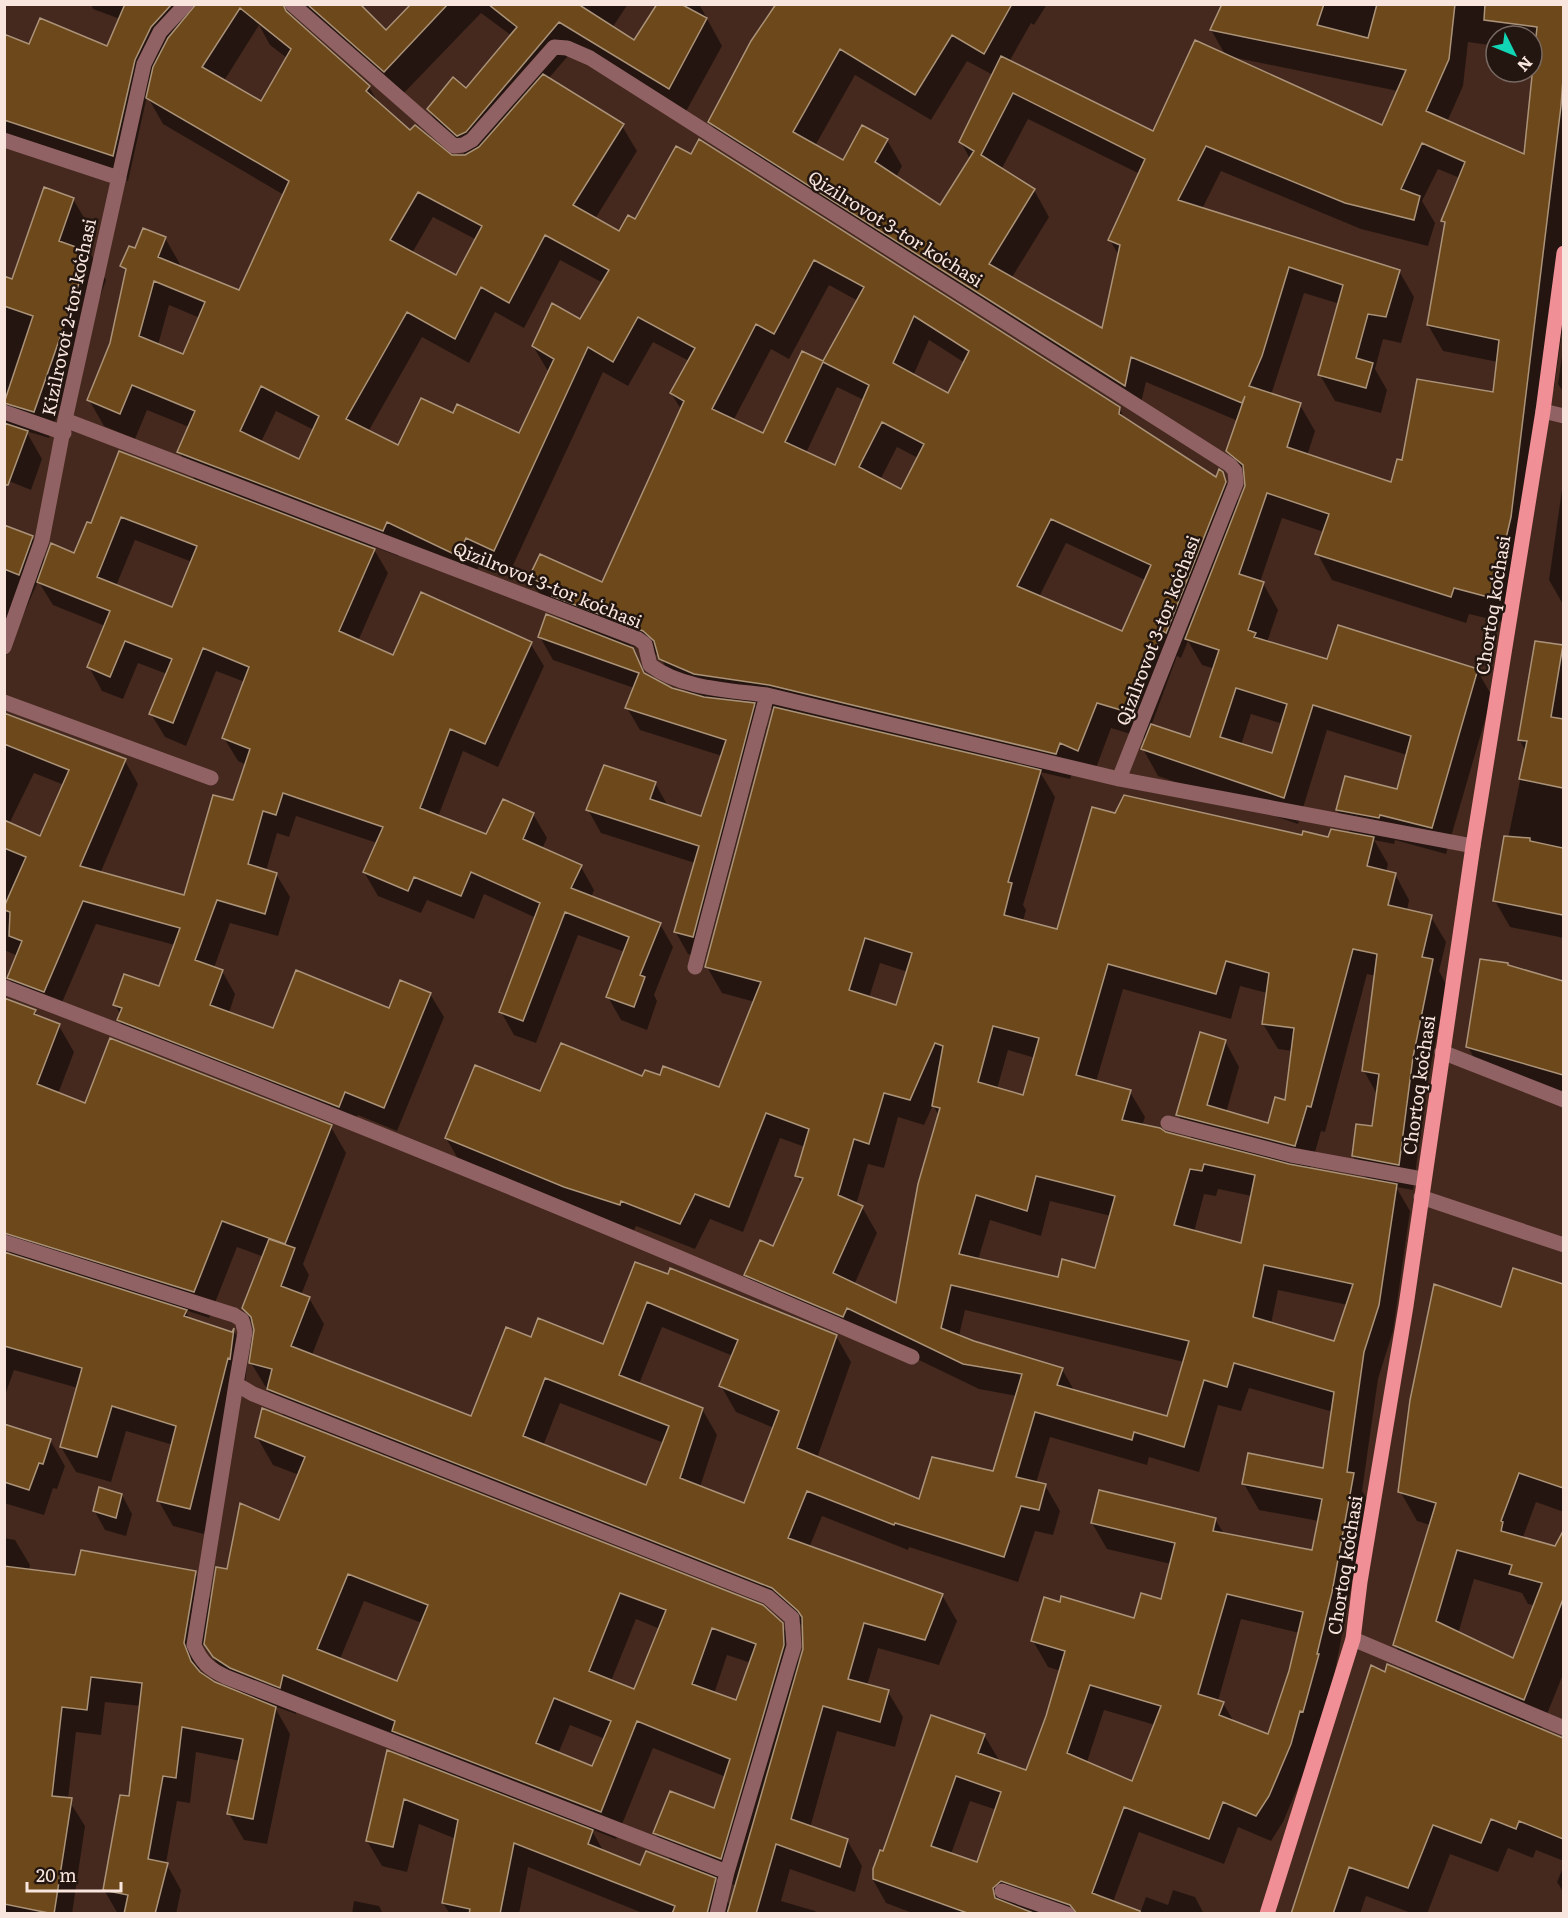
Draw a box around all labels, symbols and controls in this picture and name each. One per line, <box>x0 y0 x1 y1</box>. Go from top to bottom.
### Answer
north arrow <box>1484 24 1544 84</box>
text: N <box>1512 52 1539 78</box>
street label: Qizilrovot 3-tor koʻchasi <box>803 163 989 293</box>
street label: Kizilrovot 2-tor koʻchasi <box>34 216 102 418</box>
street label: Qizilrovot 3-tor koʻchasi <box>1108 531 1206 729</box>
street label: Chortoq koʻchasi <box>1468 533 1516 677</box>
street label: Qizilrovot 3-tor koʻchasi <box>449 534 647 634</box>
street label: Chortoq koʻchasi <box>1395 1013 1441 1157</box>
street label: Chortoq koʻchasi <box>1320 1493 1368 1637</box>
scale bar <box>27 1855 122 1893</box>
text: 20 m <box>36 1861 77 1888</box>

